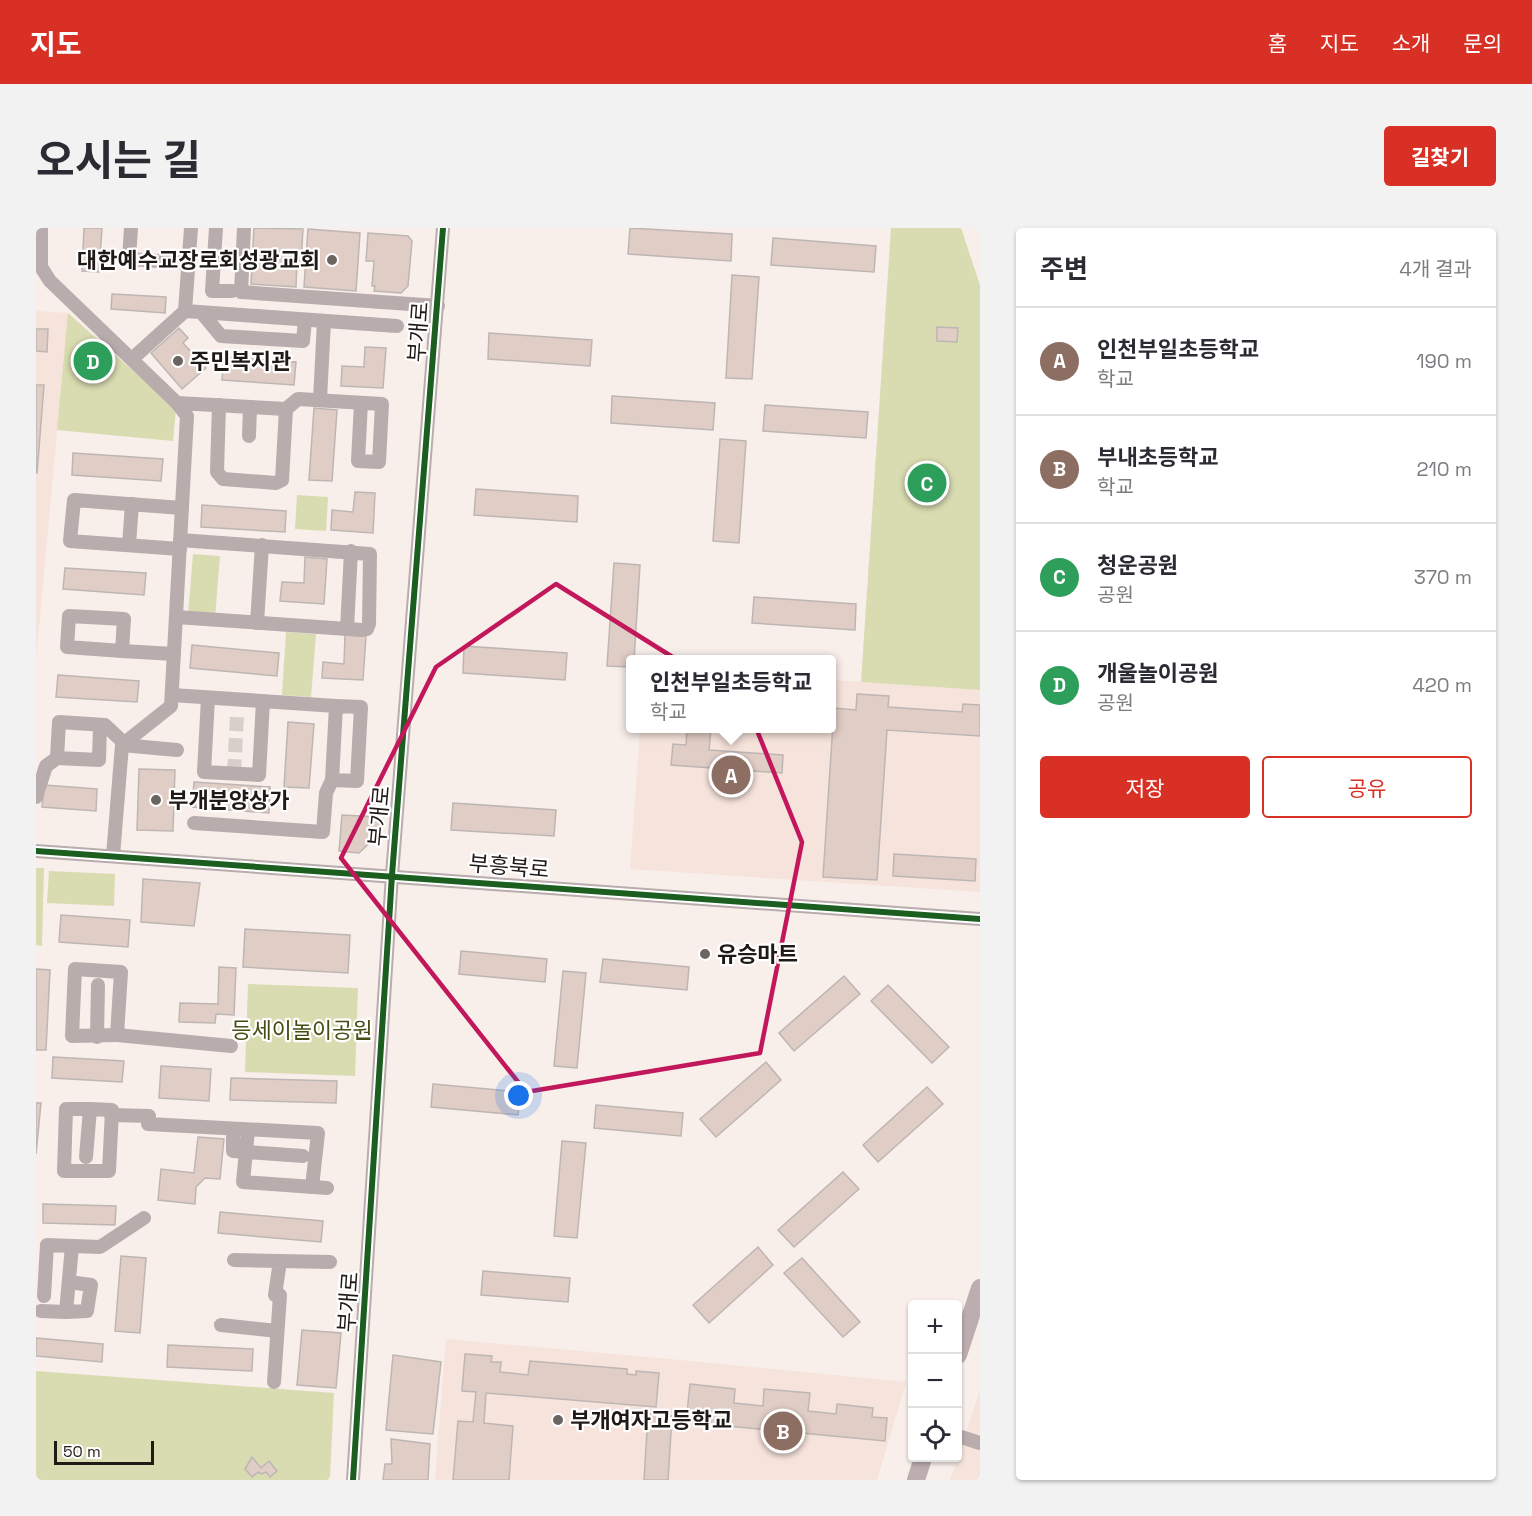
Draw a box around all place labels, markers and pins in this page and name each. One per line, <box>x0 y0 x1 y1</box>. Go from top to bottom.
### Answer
place label: 대한예수교장로회성광교회 <box>77 246 320 274</box>
marker: 대한예수교장로회성광교회 <box>325 253 339 267</box>
pin: D <box>74 338 112 384</box>
place label: 주민복지관 <box>190 347 291 375</box>
marker: 주민복지관 <box>171 354 185 368</box>
pin: C <box>908 460 946 506</box>
pin: A <box>712 752 750 798</box>
place label: 부개분양상가 <box>168 786 289 814</box>
marker: 부개분양상가 <box>149 793 163 807</box>
place label: 유승마트 <box>717 940 798 968</box>
marker: 유승마트 <box>698 947 712 961</box>
place label: 부개여자고등학교 <box>570 1406 732 1434</box>
pin: B <box>764 1408 802 1454</box>
marker: 부개여자고등학교 <box>551 1413 565 1427</box>

